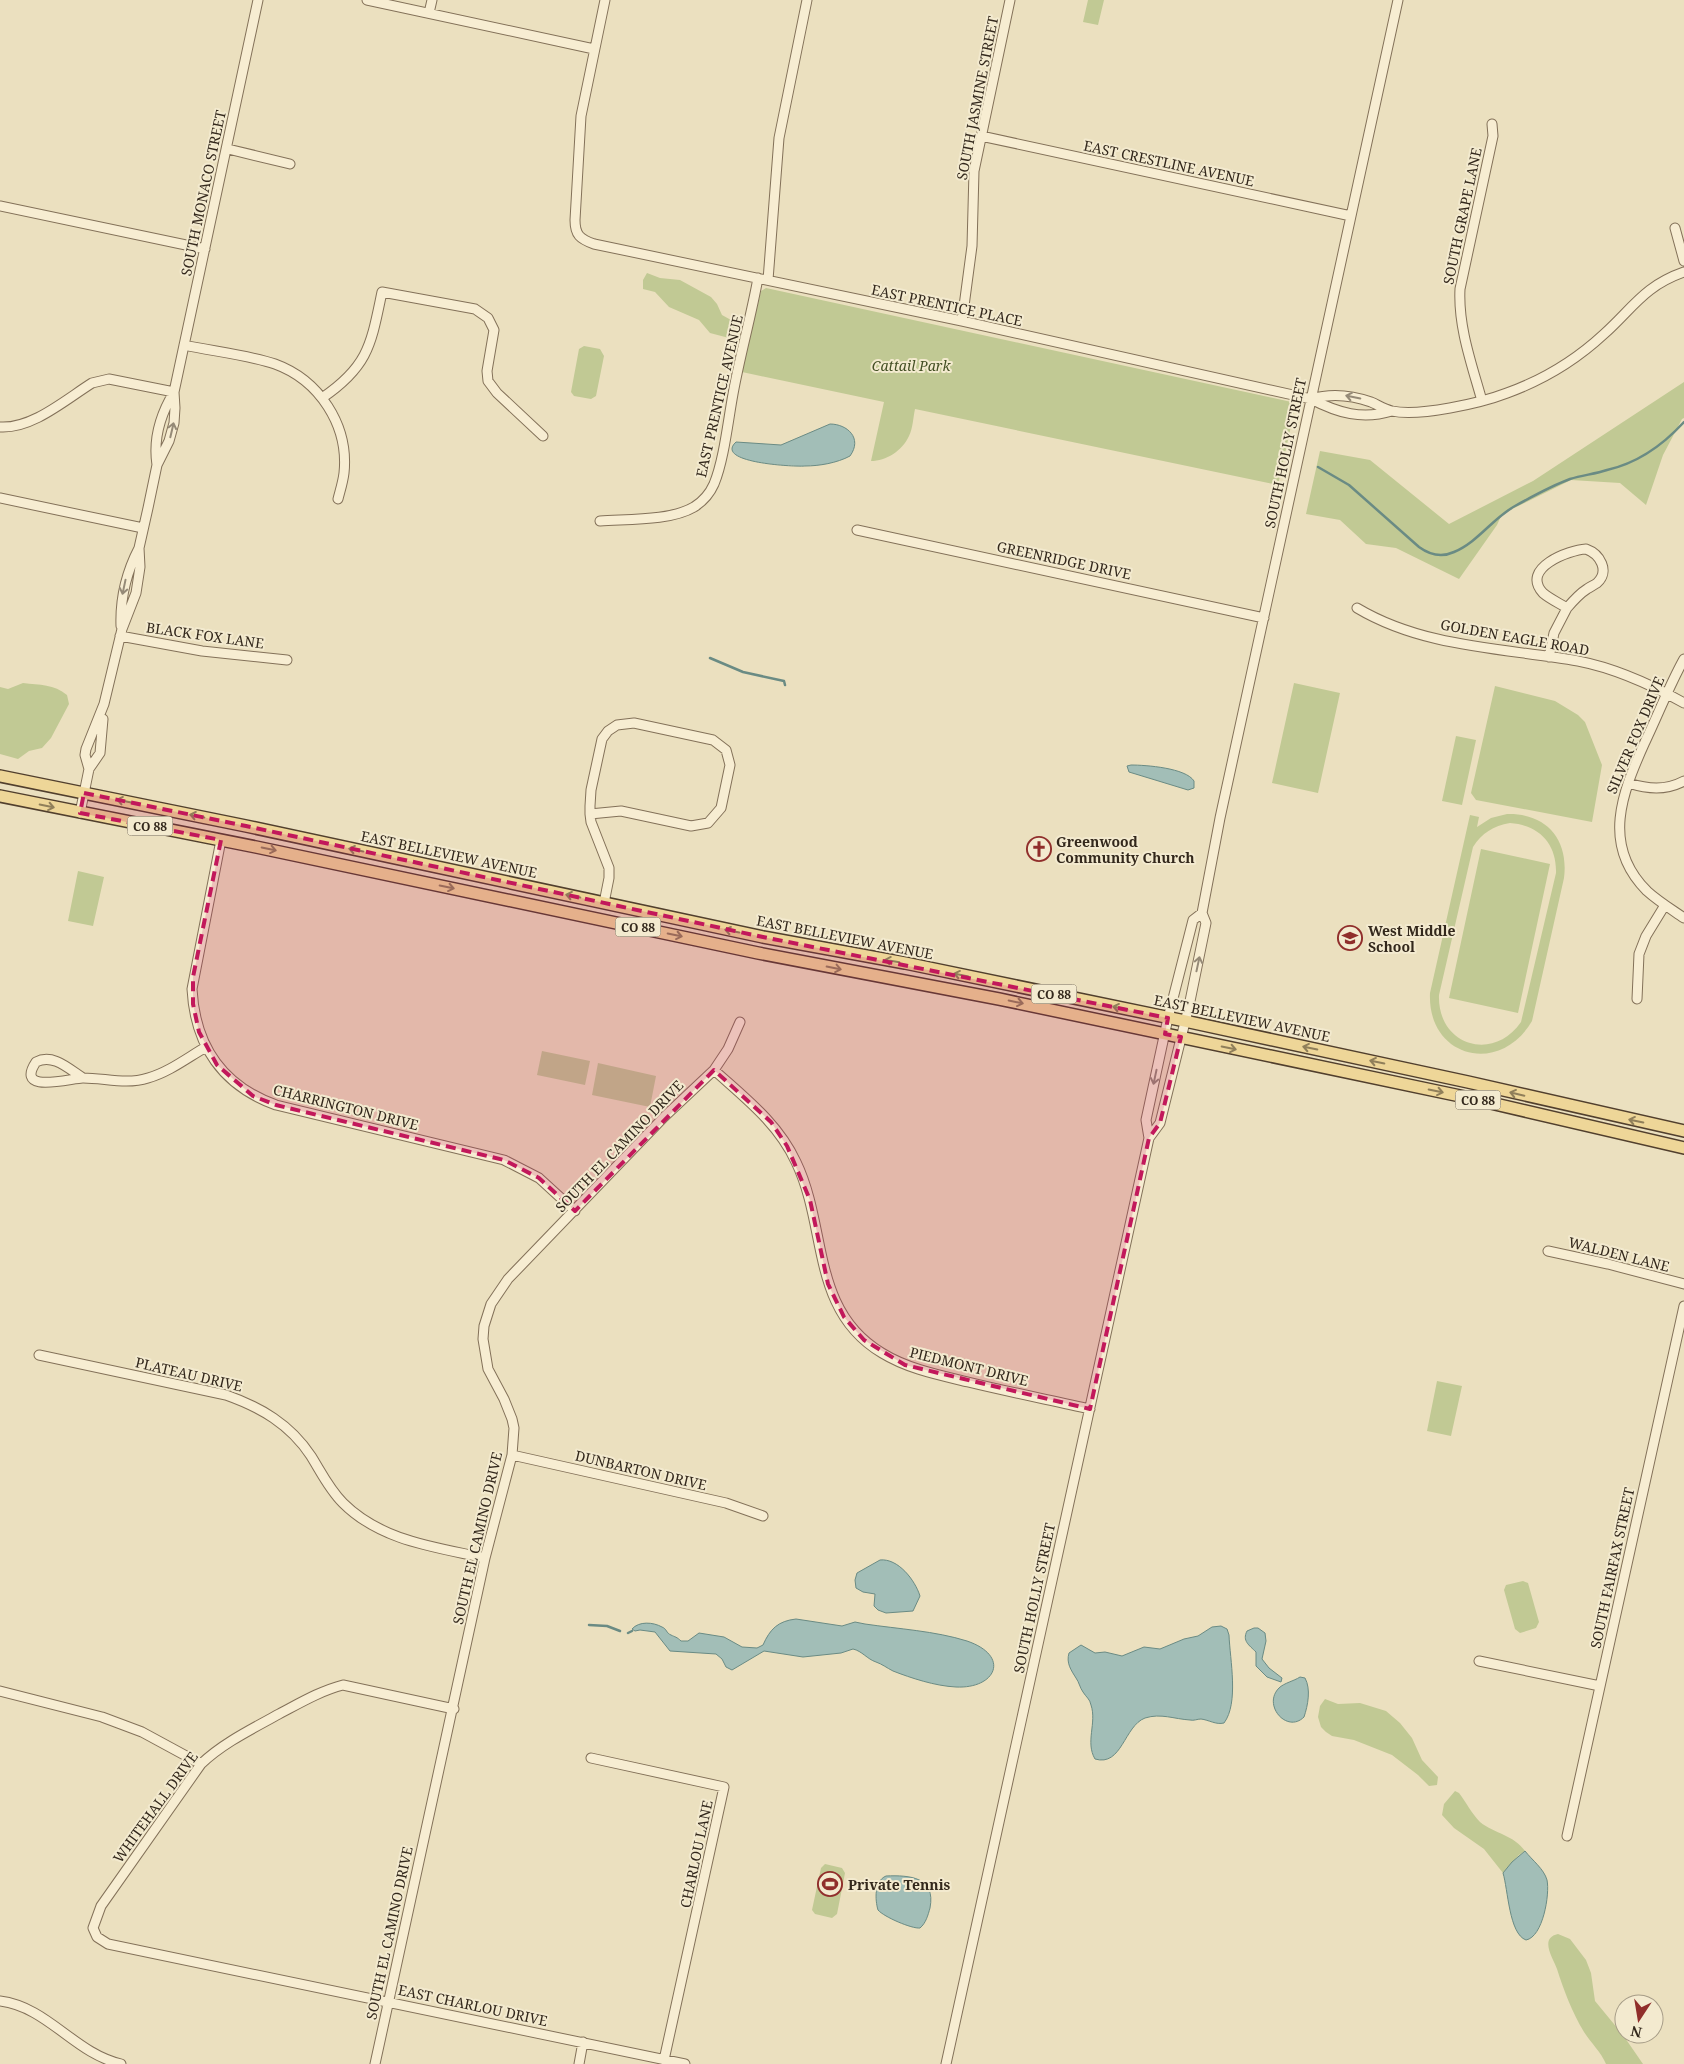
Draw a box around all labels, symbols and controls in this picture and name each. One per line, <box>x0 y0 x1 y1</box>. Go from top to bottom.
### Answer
street label: SOUTH JASMINE STREET <box>952 14 1002 181</box>
street label: SOUTH MONACO STREET <box>176 108 230 278</box>
street label: EAST CRESTLINE AVENUE <box>1082 136 1256 190</box>
street label: SOUTH GRAPE LANE <box>1438 146 1486 286</box>
street label: EAST PRENTICE PLACE <box>870 280 1025 330</box>
street label: EAST PRENTICE AVENUE <box>691 313 747 479</box>
park label: Cattail Park <box>872 356 951 375</box>
street label: SOUTH HOLLY STREET <box>1260 376 1310 530</box>
one-way arrow <box>1345 392 1361 401</box>
one-way arrow <box>168 423 177 439</box>
street label: GREENRIDGE DRIVE <box>995 536 1133 584</box>
one-way arrow <box>119 579 128 595</box>
street label: GOLDEN EAGLE ROAD <box>1439 615 1591 659</box>
street label: BLACK FOX LANE <box>145 617 265 653</box>
street label: SILVER FOX DRIVE <box>1602 673 1668 797</box>
one-way arrow <box>117 796 133 806</box>
one-way arrow <box>38 802 54 811</box>
one-way arrow <box>190 811 206 820</box>
road number: CO 88 <box>128 816 172 836</box>
street label: EAST BELLEVIEW AVENUE <box>359 826 539 882</box>
place label: Greenwood Community Church <box>1056 832 1195 867</box>
church icon: Greenwood Community Church <box>1026 836 1052 862</box>
one-way arrow <box>260 845 276 855</box>
one-way arrow <box>349 845 365 854</box>
one-way arrow <box>439 883 455 892</box>
one-way arrow <box>566 891 582 901</box>
street label: EAST BELLEVIEW AVENUE <box>755 911 935 964</box>
road number: CO 88 <box>616 918 660 936</box>
place label: West Middle School <box>1368 921 1456 956</box>
school or university icon: West Middle School <box>1337 925 1363 951</box>
one-way arrow <box>725 926 741 935</box>
one-way arrow <box>666 931 682 941</box>
one-way arrow <box>884 955 900 965</box>
one-way arrow <box>1193 957 1203 973</box>
one-way arrow <box>826 963 842 973</box>
one-way arrow <box>954 969 970 979</box>
road number: CO 88 <box>1032 984 1076 1004</box>
street label: EAST BELLEVIEW AVENUE <box>1152 990 1332 1046</box>
one-way arrow <box>1007 998 1023 1008</box>
one-way arrow <box>1113 1003 1129 1012</box>
one-way arrow <box>1221 1043 1237 1053</box>
one-way arrow <box>1302 1043 1318 1052</box>
one-way arrow <box>1370 1057 1386 1066</box>
one-way arrow <box>1150 1068 1160 1084</box>
street label: SOUTH EL CAMINO DRIVE <box>551 1076 687 1216</box>
street label: CHARRINGTON DRIVE <box>271 1080 421 1134</box>
one-way arrow <box>1427 1087 1443 1096</box>
one-way arrow <box>1510 1089 1526 1098</box>
road number: CO 88 <box>1456 1090 1500 1110</box>
one-way arrow <box>1629 1116 1645 1125</box>
street label: WALDEN LANE <box>1566 1232 1672 1276</box>
street label: PIEDMONT DRIVE <box>908 1342 1031 1390</box>
street label: PLATEAU DRIVE <box>134 1352 245 1396</box>
street label: DUNBARTON DRIVE <box>573 1446 709 1494</box>
street label: SOUTH EL CAMINO DRIVE <box>448 1450 506 1626</box>
street label: SOUTH FAIRFAX STREET <box>1586 1485 1638 1650</box>
street label: SOUTH HOLLY STREET <box>1009 1521 1059 1675</box>
street label: WHITEHALL DRIVE <box>108 1747 202 1866</box>
street label: CHARLOU LANE <box>675 1798 717 1910</box>
street label: SOUTH EL CAMINO DRIVE <box>361 1844 417 2021</box>
sports icon: Private Tennis <box>817 1871 843 1897</box>
place label: Private Tennis <box>848 1875 951 1894</box>
street label: EAST CHARLOU DRIVE <box>397 1980 550 2030</box>
north arrow <box>1614 1994 1664 2044</box>
text: N <box>1629 2022 1644 2043</box>

